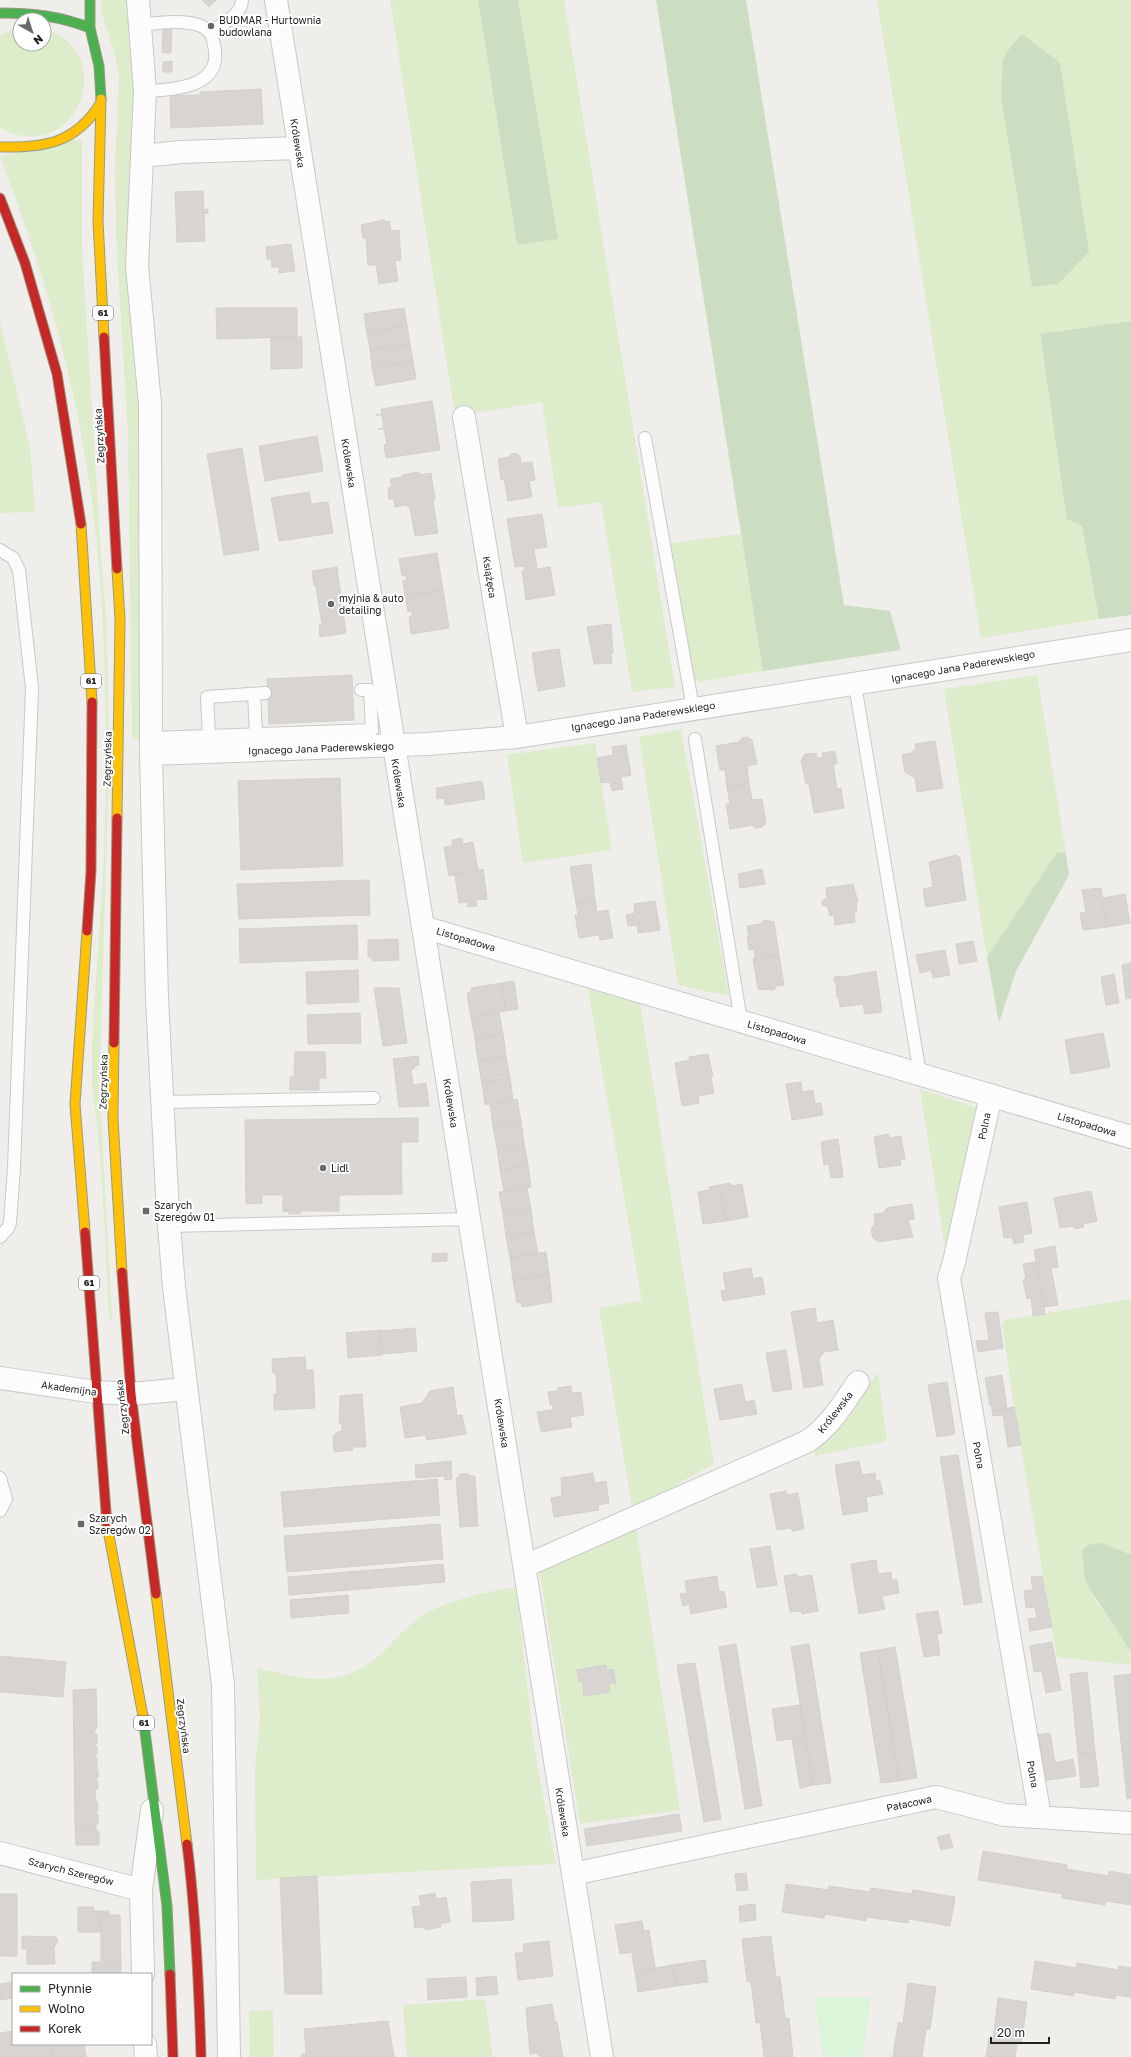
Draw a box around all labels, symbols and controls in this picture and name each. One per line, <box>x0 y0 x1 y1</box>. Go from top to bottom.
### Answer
north arrow <box>12 12 52 52</box>
place label: BUDMAR - Hurtownia budowlana <box>219 14 321 38</box>
marker: BUDMAR - Hurtownia budowlana <box>206 21 216 31</box>
text: N <box>31 32 46 48</box>
street label: Królewska <box>288 117 308 169</box>
road number: 61 <box>93 306 113 320</box>
street label: Zegrzyńska <box>92 408 106 464</box>
street label: Królewska <box>339 437 359 489</box>
street label: Książęca <box>481 555 499 599</box>
place label: myjnia & auto detailing <box>339 592 404 616</box>
marker: myjnia & auto detailing <box>326 599 336 609</box>
street label: Ignacego Jana Paderewskiego <box>890 647 1036 685</box>
road number: 61 <box>81 674 101 688</box>
street label: Ignacego Jana Paderewskiego <box>570 699 716 733</box>
street label: Zegrzyńska <box>101 731 113 787</box>
street label: Ignacego Jana Paderewskiego <box>248 739 394 757</box>
street label: Królewska <box>389 757 409 809</box>
street label: Listopadowa <box>435 924 497 954</box>
street label: Listopadowa <box>746 1017 808 1047</box>
street label: Zegrzyńska <box>97 1054 109 1110</box>
street label: Królewska <box>441 1077 461 1129</box>
street label: Listopadowa <box>1056 1109 1118 1139</box>
street label: Polna <box>975 1111 993 1141</box>
place label: Lidl <box>331 1162 349 1174</box>
marker: Lidl <box>318 1163 328 1173</box>
place label: Szarych Szeregów 01 <box>154 1199 215 1223</box>
marker: Szarych Szeregów 01 <box>141 1206 151 1216</box>
road number: 61 <box>79 1276 99 1290</box>
street label: Akademijna <box>40 1378 98 1398</box>
street label: Zegrzyńska <box>113 1379 131 1435</box>
street label: Królewska <box>815 1389 855 1435</box>
street label: Królewska <box>492 1397 512 1449</box>
street label: Polna <box>971 1440 987 1470</box>
place label: Szarych Szeregów 02 <box>89 1512 151 1536</box>
marker: Szarych Szeregów 02 <box>76 1519 86 1529</box>
street label: Zegrzyńska <box>175 1698 193 1754</box>
road number: 61 <box>134 1716 154 1730</box>
street label: Polna <box>1025 1759 1041 1789</box>
street label: Królewska <box>553 1786 573 1838</box>
street label: Pałacowa <box>885 1792 933 1814</box>
street label: Szarych Szeregów <box>27 1855 115 1887</box>
legend <box>12 1973 152 2045</box>
text: Płynnie <box>48 1981 92 1996</box>
text: Wolno <box>48 2001 85 2016</box>
scale bar <box>991 2019 1049 2045</box>
text: Korek <box>48 2021 82 2036</box>
text: 20 m <box>997 2025 1025 2040</box>

